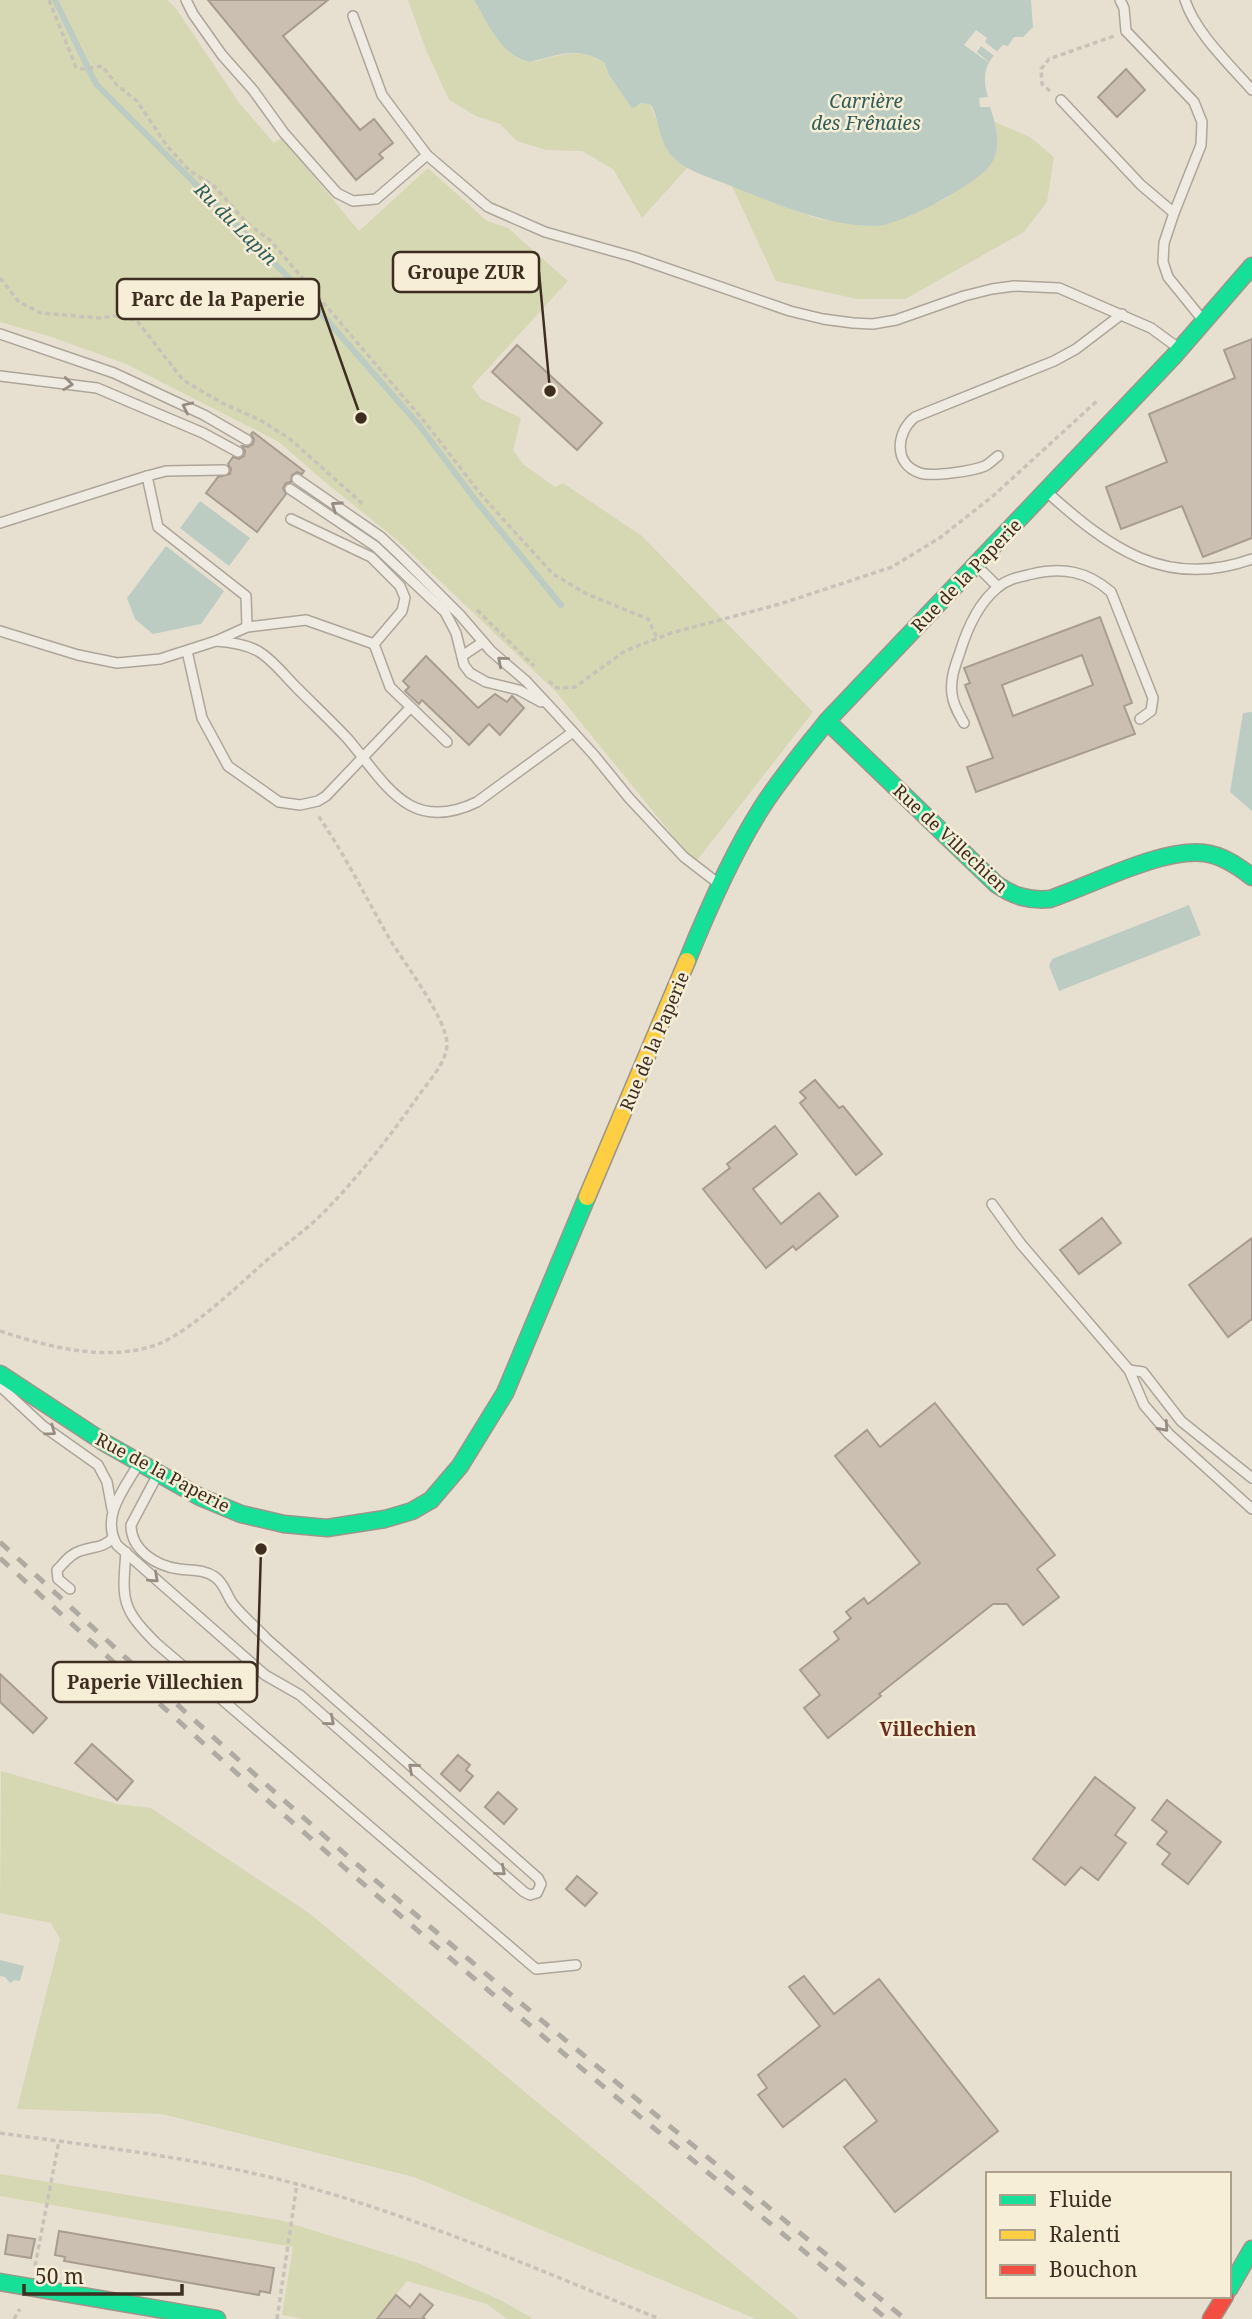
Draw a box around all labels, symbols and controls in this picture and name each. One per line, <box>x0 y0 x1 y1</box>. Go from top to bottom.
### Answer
water label: Carrière des Frênaies <box>811 88 921 136</box>
water label: Ru du Lapin <box>188 176 284 272</box>
callout: Groupe ZUR <box>393 252 539 292</box>
text: Groupe ZUR <box>407 259 525 285</box>
callout: Parc de la Paperie <box>117 279 319 319</box>
text: Parc de la Paperie <box>131 286 305 312</box>
one-way arrow <box>62 377 74 392</box>
one-way arrow <box>182 401 194 415</box>
one-way arrow <box>331 502 344 514</box>
street label: Rue de la Paperie <box>906 513 1026 637</box>
one-way arrow <box>497 657 510 669</box>
street label: Rue de Villechien <box>888 778 1014 898</box>
street label: Rue de la Paperie <box>614 968 694 1114</box>
one-way arrow <box>1155 1419 1168 1432</box>
one-way arrow <box>43 1423 56 1435</box>
street label: Rue de la Paperie <box>92 1426 234 1518</box>
one-way arrow <box>146 1570 159 1582</box>
callout: Paperie Villechien <box>53 1662 257 1702</box>
text: Paperie Villechien <box>67 1669 243 1695</box>
one-way arrow <box>322 1713 335 1726</box>
district label: Villechien <box>879 1716 977 1742</box>
one-way arrow <box>408 1764 421 1776</box>
one-way arrow <box>493 1863 506 1876</box>
legend <box>986 2172 1231 2298</box>
text: Fluide <box>1049 2185 1112 2213</box>
text: Ralenti <box>1049 2220 1120 2248</box>
scale bar <box>24 2252 182 2296</box>
text: Bouchon <box>1049 2255 1138 2283</box>
text: 50 m <box>35 2262 84 2290</box>

